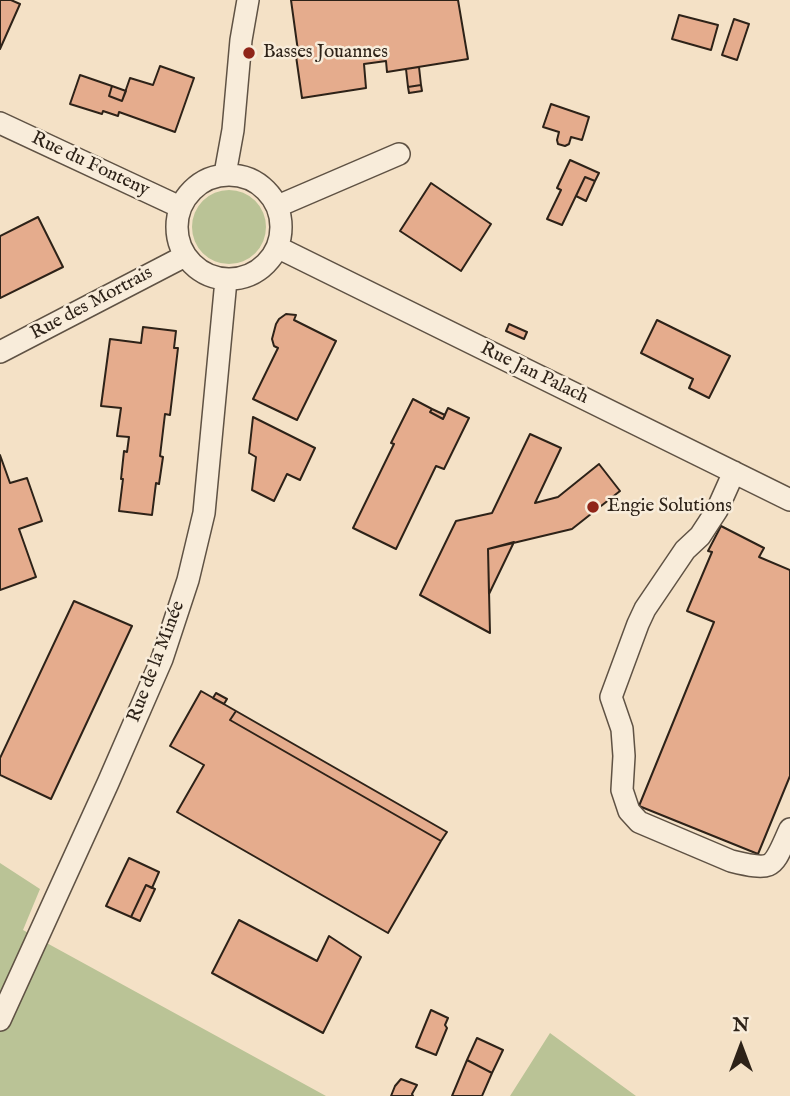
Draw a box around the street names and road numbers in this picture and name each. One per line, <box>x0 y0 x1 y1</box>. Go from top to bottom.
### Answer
street label: Rue du Fonteny <box>27 128 153 202</box>
street label: Rue des Mortrais <box>27 262 157 346</box>
street label: Rue Jan Palach <box>476 338 592 410</box>
street label: Rue de la Minée <box>123 598 191 726</box>

